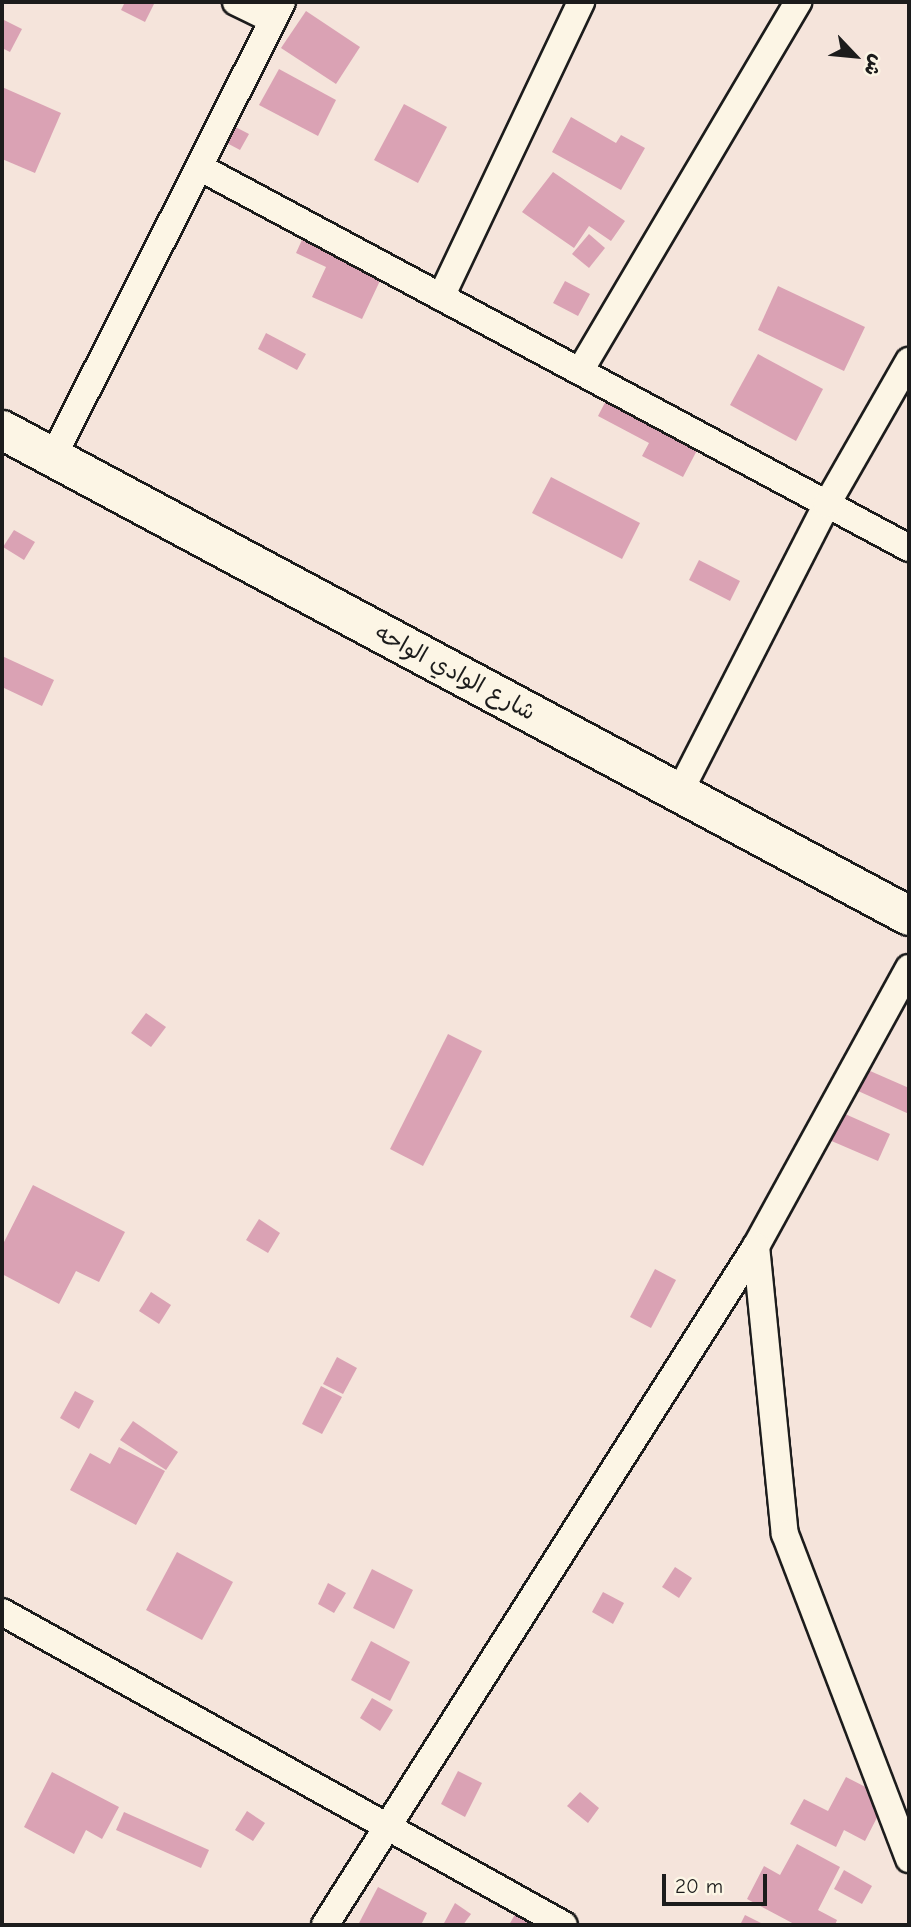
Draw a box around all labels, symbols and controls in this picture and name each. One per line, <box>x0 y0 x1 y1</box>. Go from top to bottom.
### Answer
north arrow <box>820 21 890 91</box>
text: ش <box>859 51 888 79</box>
street label: شارع الوادي الواحه <box>370 619 540 727</box>
scale bar <box>666 1860 771 1904</box>
text: 20 m <box>675 1874 723 1898</box>

